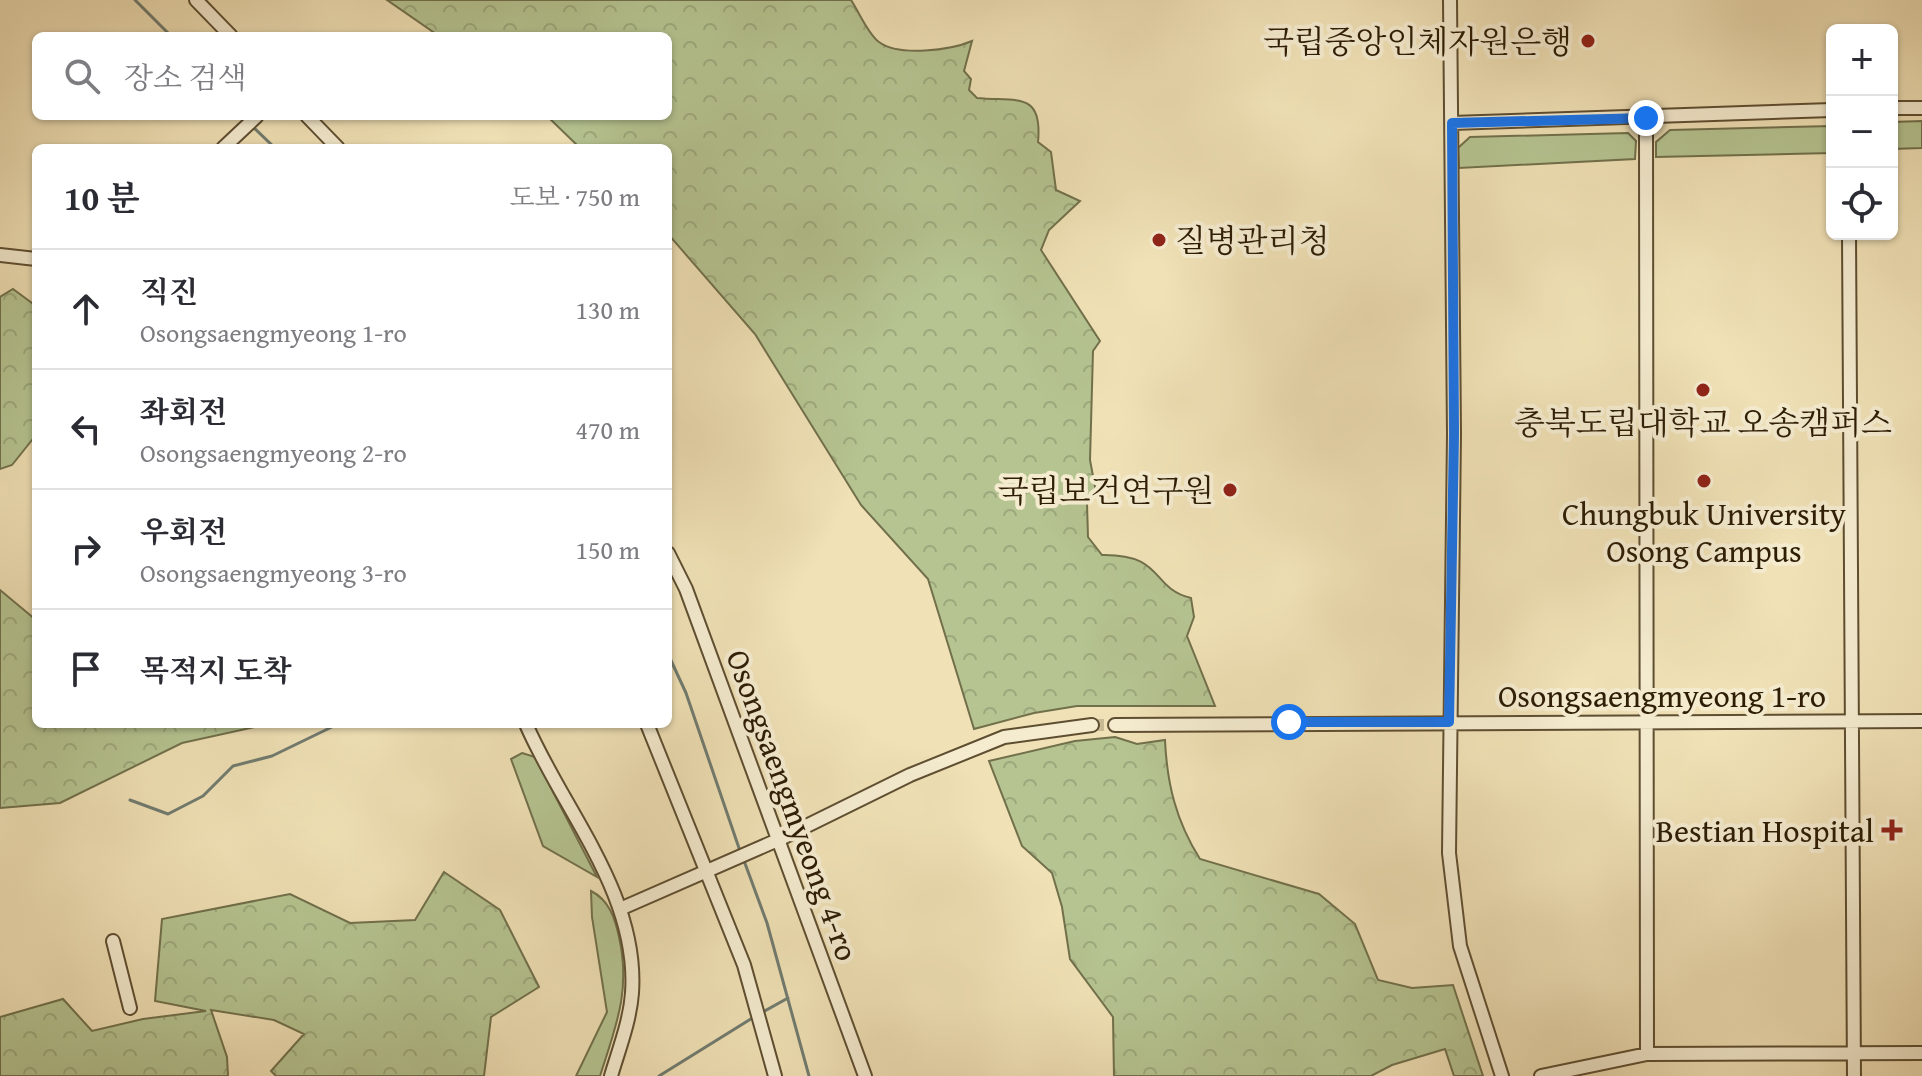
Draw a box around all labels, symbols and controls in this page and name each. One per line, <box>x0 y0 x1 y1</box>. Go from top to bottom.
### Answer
place label: 국립중앙인체자원은행 <box>1263 18 1572 65</box>
map controls <box>1826 24 1898 240</box>
button: + <box>1826 24 1898 96</box>
search box <box>32 32 672 120</box>
marker: 국립중앙인체자원은행 <box>1579 32 1597 50</box>
icon: search <box>60 54 104 98</box>
text: 장소 검색 <box>124 55 247 99</box>
button: − <box>1826 96 1898 168</box>
route end <box>1628 100 1664 136</box>
button: locate <box>1826 168 1898 240</box>
text: 10 분 <box>64 173 140 222</box>
text: 도보 · 750 m <box>509 177 640 216</box>
place label: 질병관리청 <box>1175 217 1330 264</box>
marker: 질병관리청 <box>1150 231 1168 249</box>
text: 직진 <box>140 269 198 313</box>
icon: ahead <box>64 287 108 331</box>
text: 130 m <box>575 290 640 329</box>
text: Osongsaengmyeong 1-ro <box>140 313 407 352</box>
marker: 충북도립대학교 오송캠퍼스 <box>1694 381 1712 399</box>
text: 좌회전 <box>140 389 227 433</box>
place label: 충북도립대학교 오송캠퍼스 <box>1514 399 1892 446</box>
icon: left <box>64 407 108 451</box>
text: 470 m <box>575 410 640 449</box>
text: Osongsaengmyeong 2-ro <box>140 433 407 472</box>
place label: 국립보건연구원 <box>998 467 1214 514</box>
marker: Chungbuk University Osong Campus <box>1695 472 1713 490</box>
marker: 국립보건연구원 <box>1221 481 1239 499</box>
place label: Chungbuk University Osong Campus <box>1562 490 1846 574</box>
text: 우회전 <box>140 509 227 553</box>
icon: right <box>64 527 108 571</box>
text: 150 m <box>575 530 640 569</box>
text: Osongsaengmyeong 3-ro <box>140 553 407 592</box>
street label: Osongsaengmyeong 4-ro <box>715 643 871 967</box>
icon: arrive <box>64 647 108 691</box>
text: 목적지 도착 <box>140 648 292 692</box>
street label: Osongsaengmyeong 1-ro <box>1498 672 1826 719</box>
route start <box>1271 704 1307 740</box>
place label: Bestian Hospital <box>1656 807 1874 854</box>
marker: Bestian Hospital <box>1881 819 1903 841</box>

